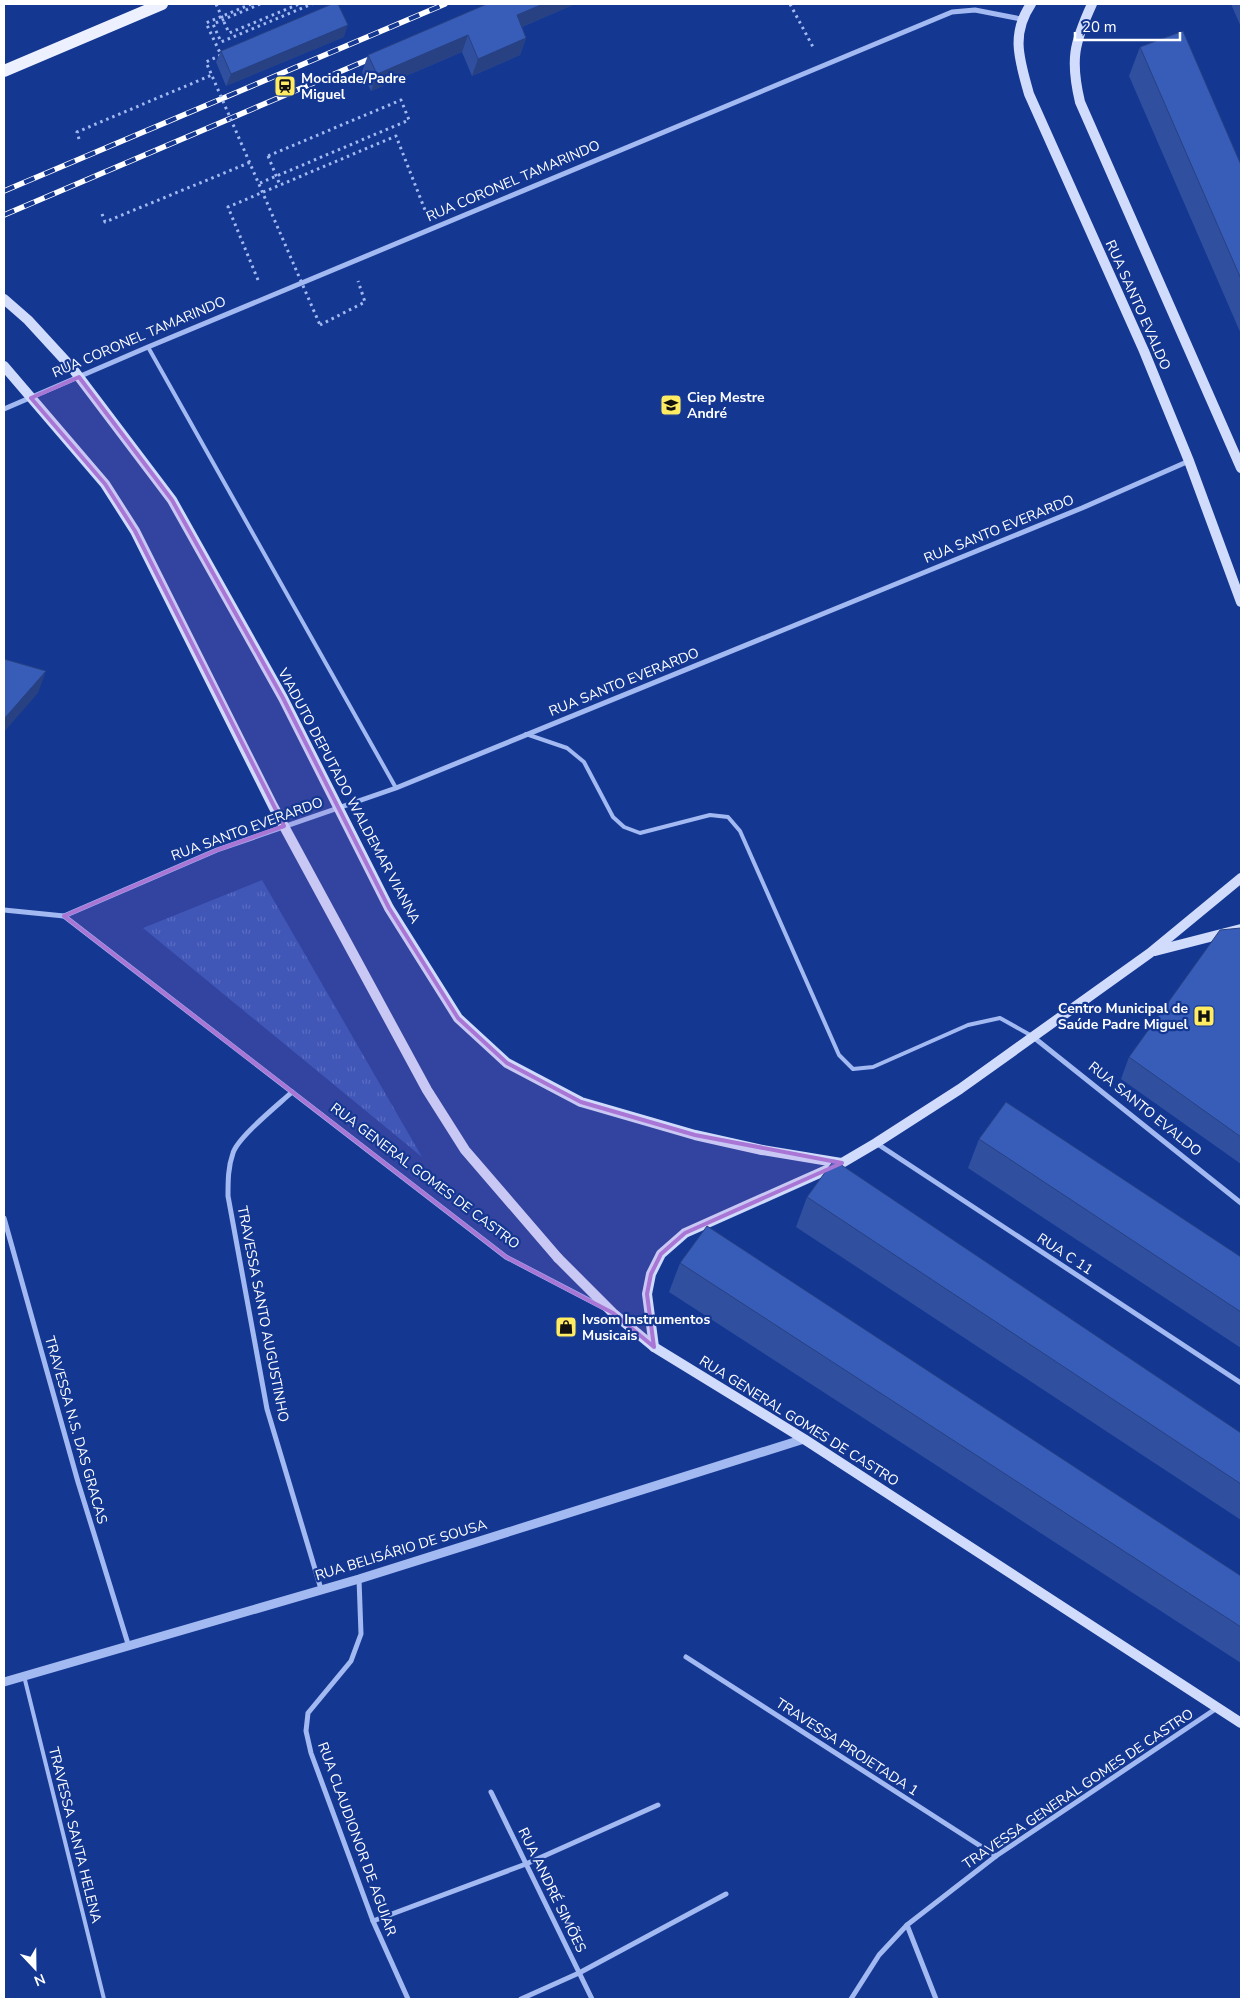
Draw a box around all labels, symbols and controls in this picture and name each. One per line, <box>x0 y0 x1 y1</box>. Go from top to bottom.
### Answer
scale bar <box>1075 10 1180 42</box>
text: 20 m <box>1082 17 1117 37</box>
place label: Mocidade/Padre Miguel <box>301 69 406 104</box>
station icon: Mocidade/Padre Miguel <box>273 74 297 98</box>
street label: RUA CORONEL TAMARINDO <box>423 136 603 226</box>
street label: RUA SANTO EVALDO <box>1101 237 1175 373</box>
street label: RUA CORONEL TAMARINDO <box>49 292 229 382</box>
place label: Ciep Mestre André <box>687 388 765 423</box>
school or university icon: Ciep Mestre André <box>659 393 683 417</box>
street label: RUA SANTO EVERARDO <box>921 490 1077 568</box>
street label: RUA SANTO EVERARDO <box>546 643 702 721</box>
street label: VIADUTO DEPUTADO WALDEMAR VIANNA <box>273 664 425 927</box>
street label: RUA SANTO EVERARDO <box>168 793 326 865</box>
place label: Centro Municipal de Saúde Padre Miguel <box>1058 999 1189 1034</box>
hospital icon: Centro Municipal de Saúde Padre Miguel <box>1192 1004 1216 1028</box>
street label: RUA SANTO EVALDO <box>1084 1057 1206 1161</box>
street label: RUA GENERAL GOMES DE CASTRO <box>327 1099 523 1253</box>
street label: TRAVESSA SANTO AUGUSTINHO <box>233 1204 293 1424</box>
street label: RUA C 11 <box>1033 1229 1097 1279</box>
place label: Ivsom Instrumentos Musicais <box>582 1310 710 1345</box>
shop icon: Ivsom Instrumentos Musicais <box>554 1315 578 1339</box>
street label: TRAVESSA N.S. DAS GRACAS <box>40 1334 112 1526</box>
street label: RUA GENERAL GOMES DE CASTRO <box>696 1351 902 1491</box>
street label: RUA BELISÁRIO DE SOUSA <box>313 1515 489 1585</box>
street label: TRAVESSA PROJETADA 1 <box>772 1694 922 1800</box>
street label: TRAVESSA GENERAL GOMES DE CASTRO <box>959 1704 1197 1874</box>
street label: RUA CLAUDIONOR DE AGUIAR <box>313 1740 401 1938</box>
street label: TRAVESSA SANTA HELENA <box>44 1745 106 1925</box>
street label: RUA ANDRÉ SIMÕES <box>513 1824 591 1956</box>
north arrow <box>10 1943 60 1993</box>
text: N <box>31 1969 48 1990</box>

